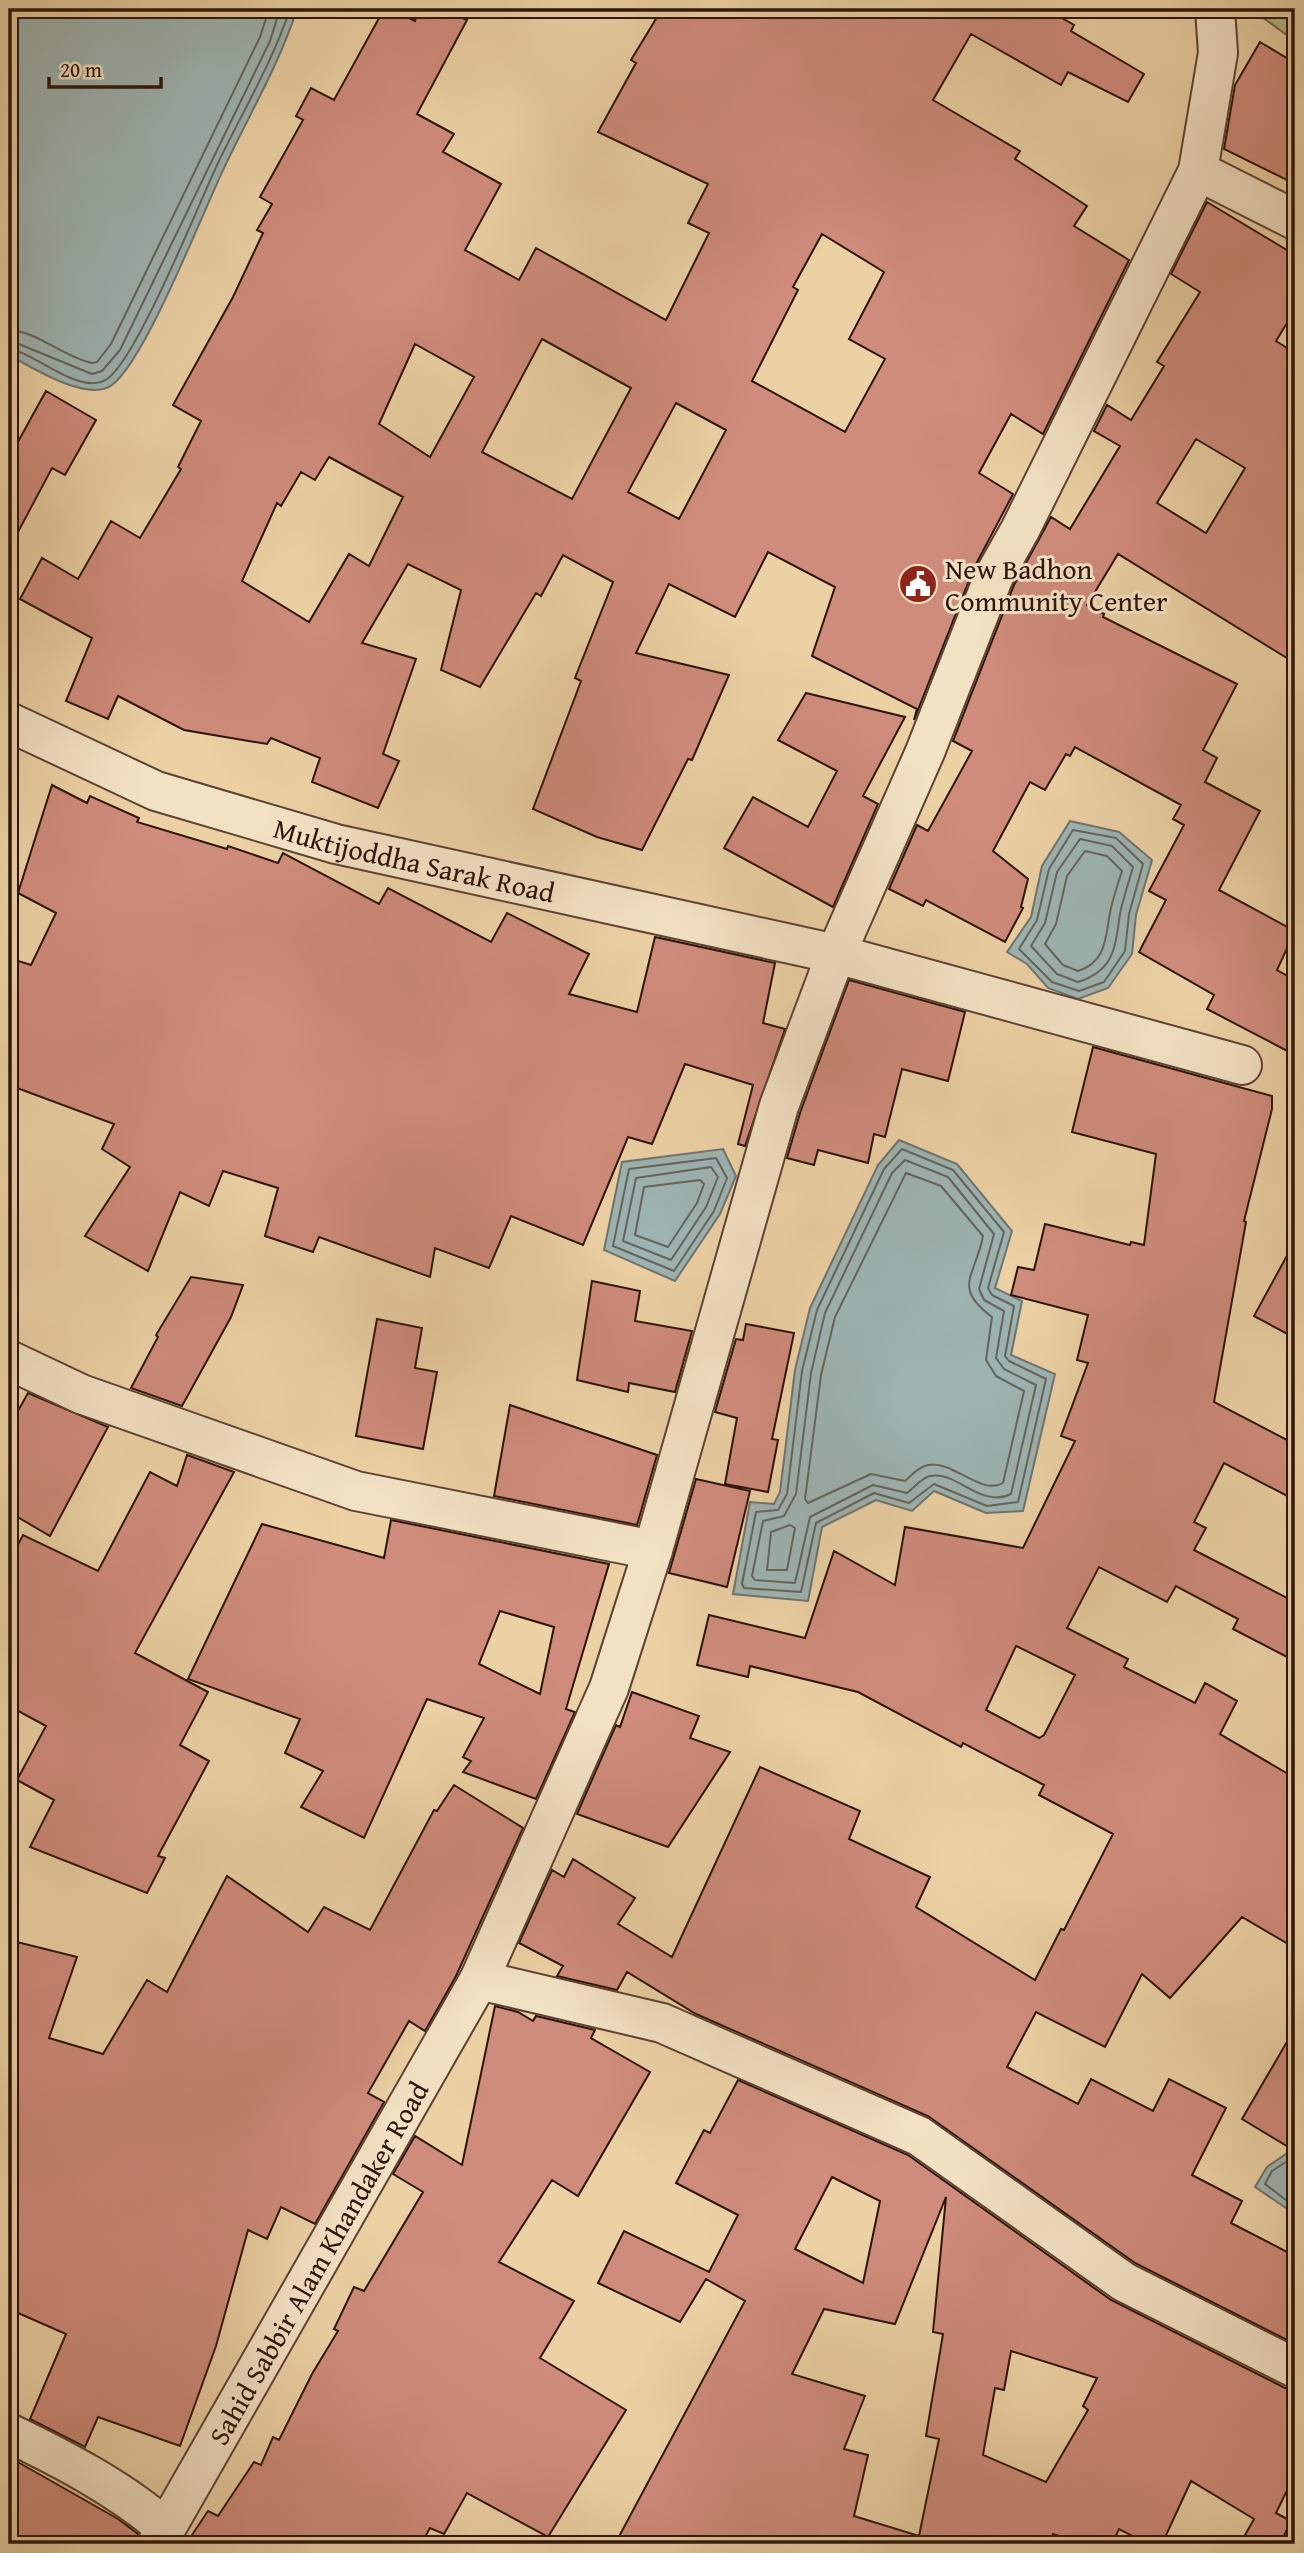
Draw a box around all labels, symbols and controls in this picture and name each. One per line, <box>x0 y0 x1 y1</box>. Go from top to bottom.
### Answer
scale bar <box>49 46 161 90</box>
text: 20 m <box>60 54 102 85</box>
place label: New Badhon Community Center <box>945 548 1168 621</box>
public building icon: New Badhon Community Center <box>897 563 939 605</box>
street label: Muktijoddha Sarak Road <box>269 806 559 912</box>
street label: Sahid Sabbir Alam Khandaker Road <box>197 2073 438 2452</box>

